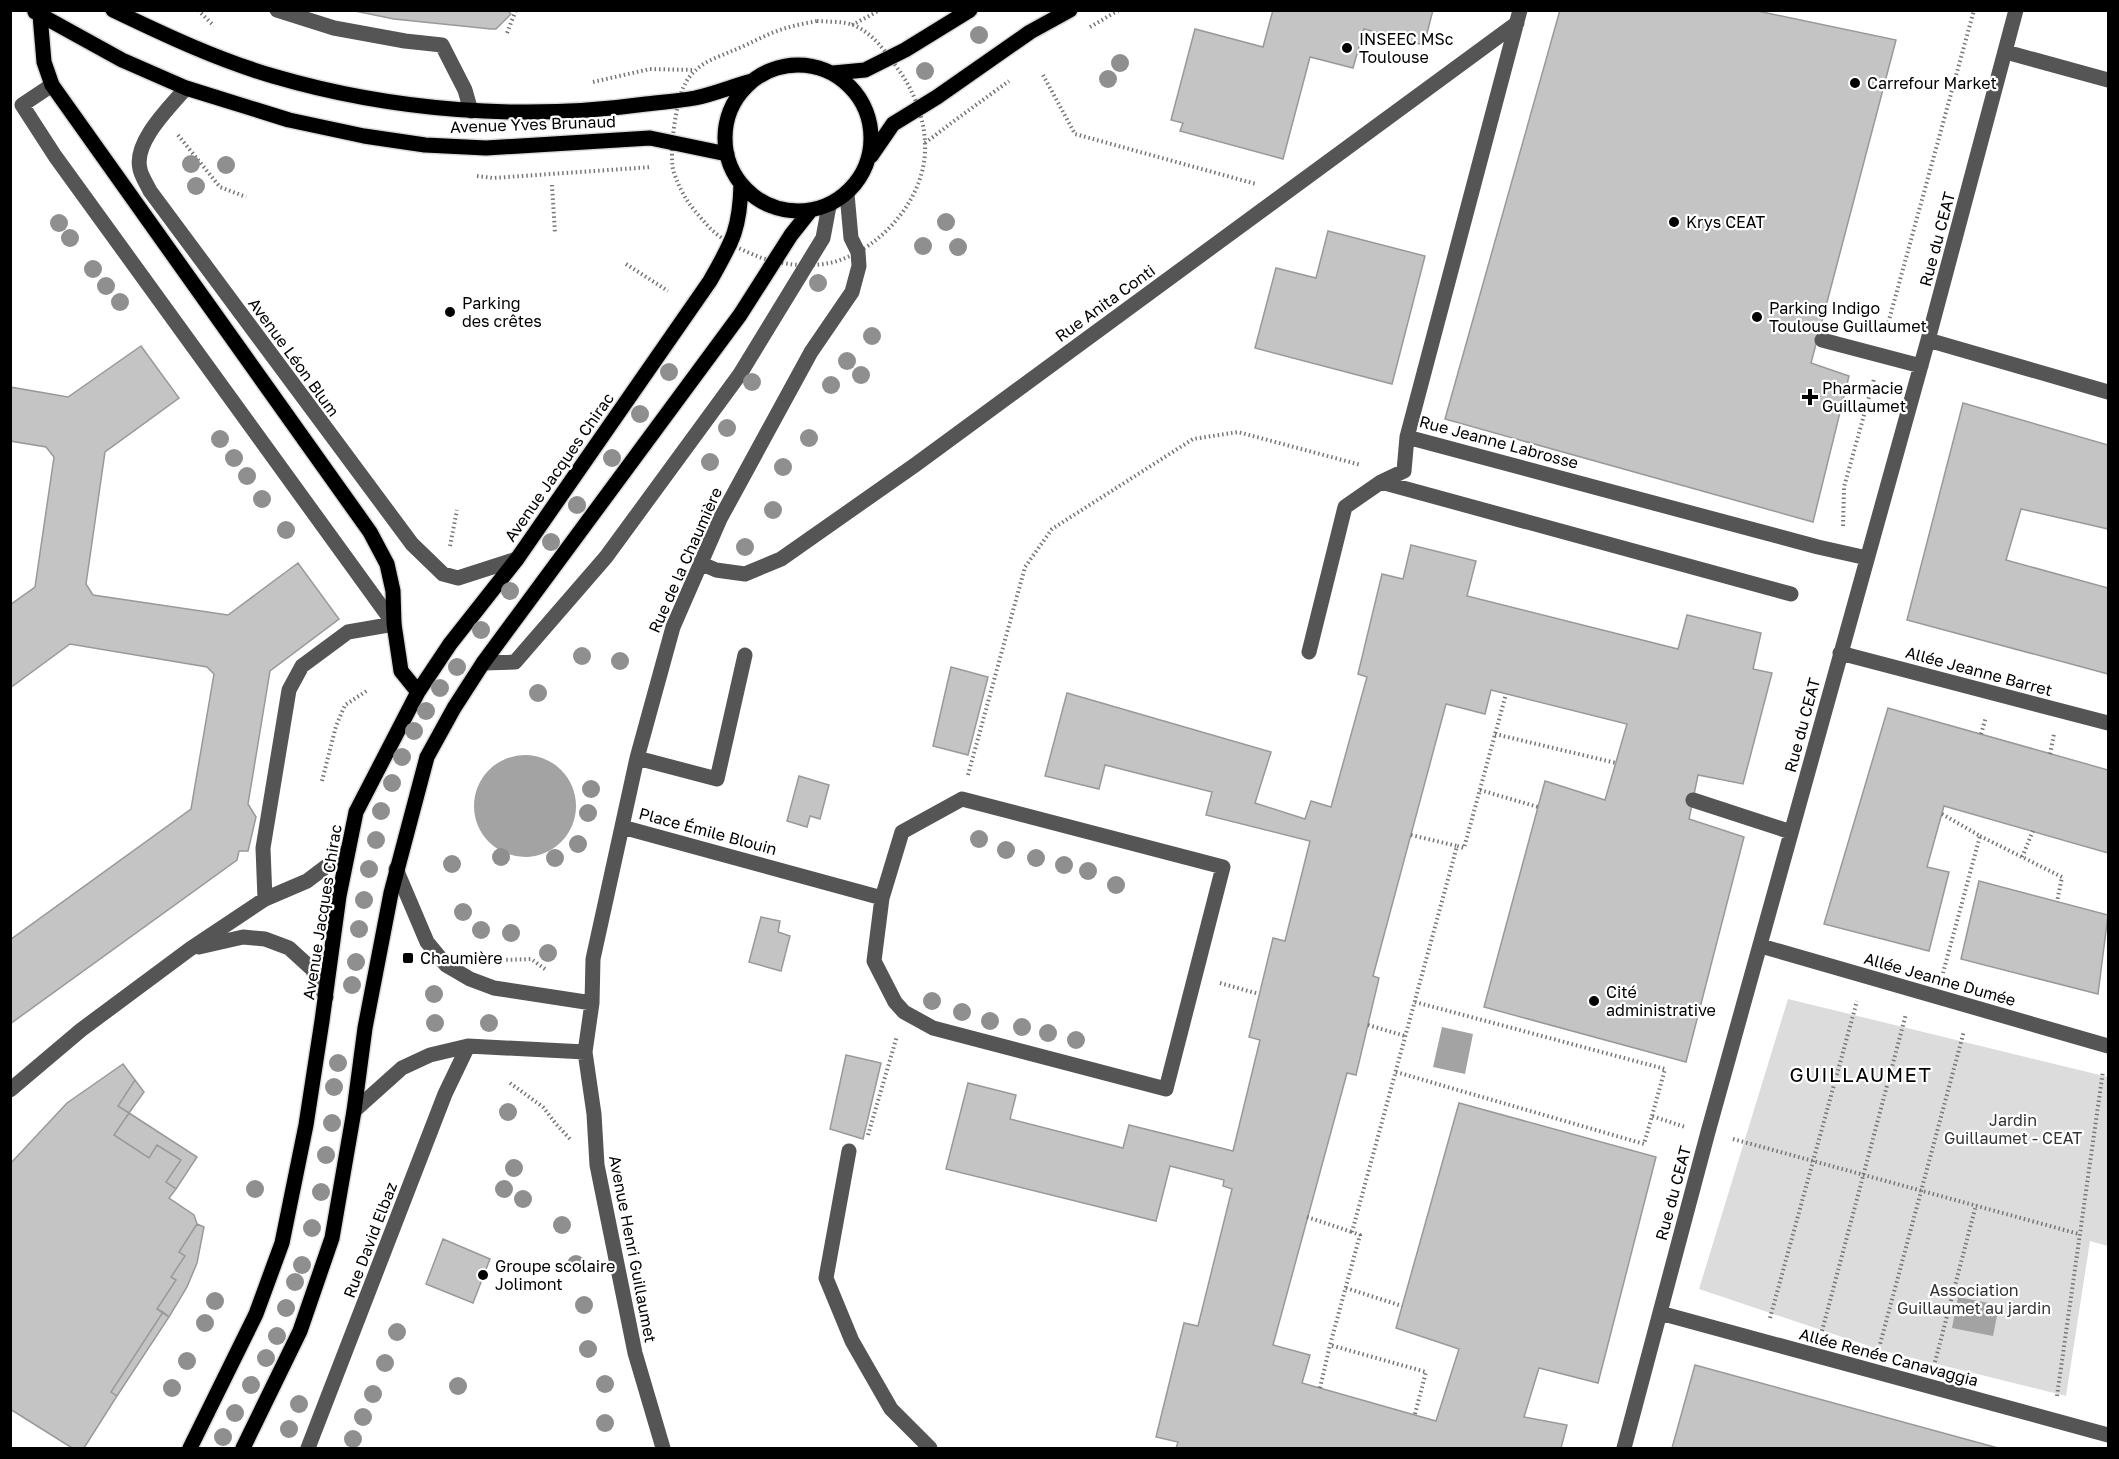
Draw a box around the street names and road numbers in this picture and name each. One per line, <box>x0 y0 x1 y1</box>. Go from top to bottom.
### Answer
street label: Avenue Yves Brunaud <box>450 111 616 137</box>
street label: Rue du CEAT <box>1915 189 1959 288</box>
street label: Rue Anita Conti <box>1051 260 1159 346</box>
street label: Avenue Léon Blum <box>244 294 344 420</box>
street label: Avenue Jacques Chirac <box>500 388 618 545</box>
street label: Rue Jeanne Labrosse <box>1417 411 1581 473</box>
street label: Rue de la Chaumière <box>644 484 726 636</box>
street label: Allée Jeanne Barret <box>1903 642 2055 700</box>
street label: Rue du CEAT <box>1780 675 1824 774</box>
street label: Place Émile Blouin <box>637 803 779 859</box>
street label: Avenue Jacques Chirac <box>298 823 346 1001</box>
street label: Allée Jeanne Dumée <box>1862 948 2018 1010</box>
street label: Rue du CEAT <box>1651 1143 1695 1242</box>
street label: Avenue Henri Guillaumet <box>605 1154 661 1344</box>
street label: Rue David Elbaz <box>339 1179 401 1301</box>
street label: Allée Renée Canavaggia <box>1797 1323 1981 1391</box>

